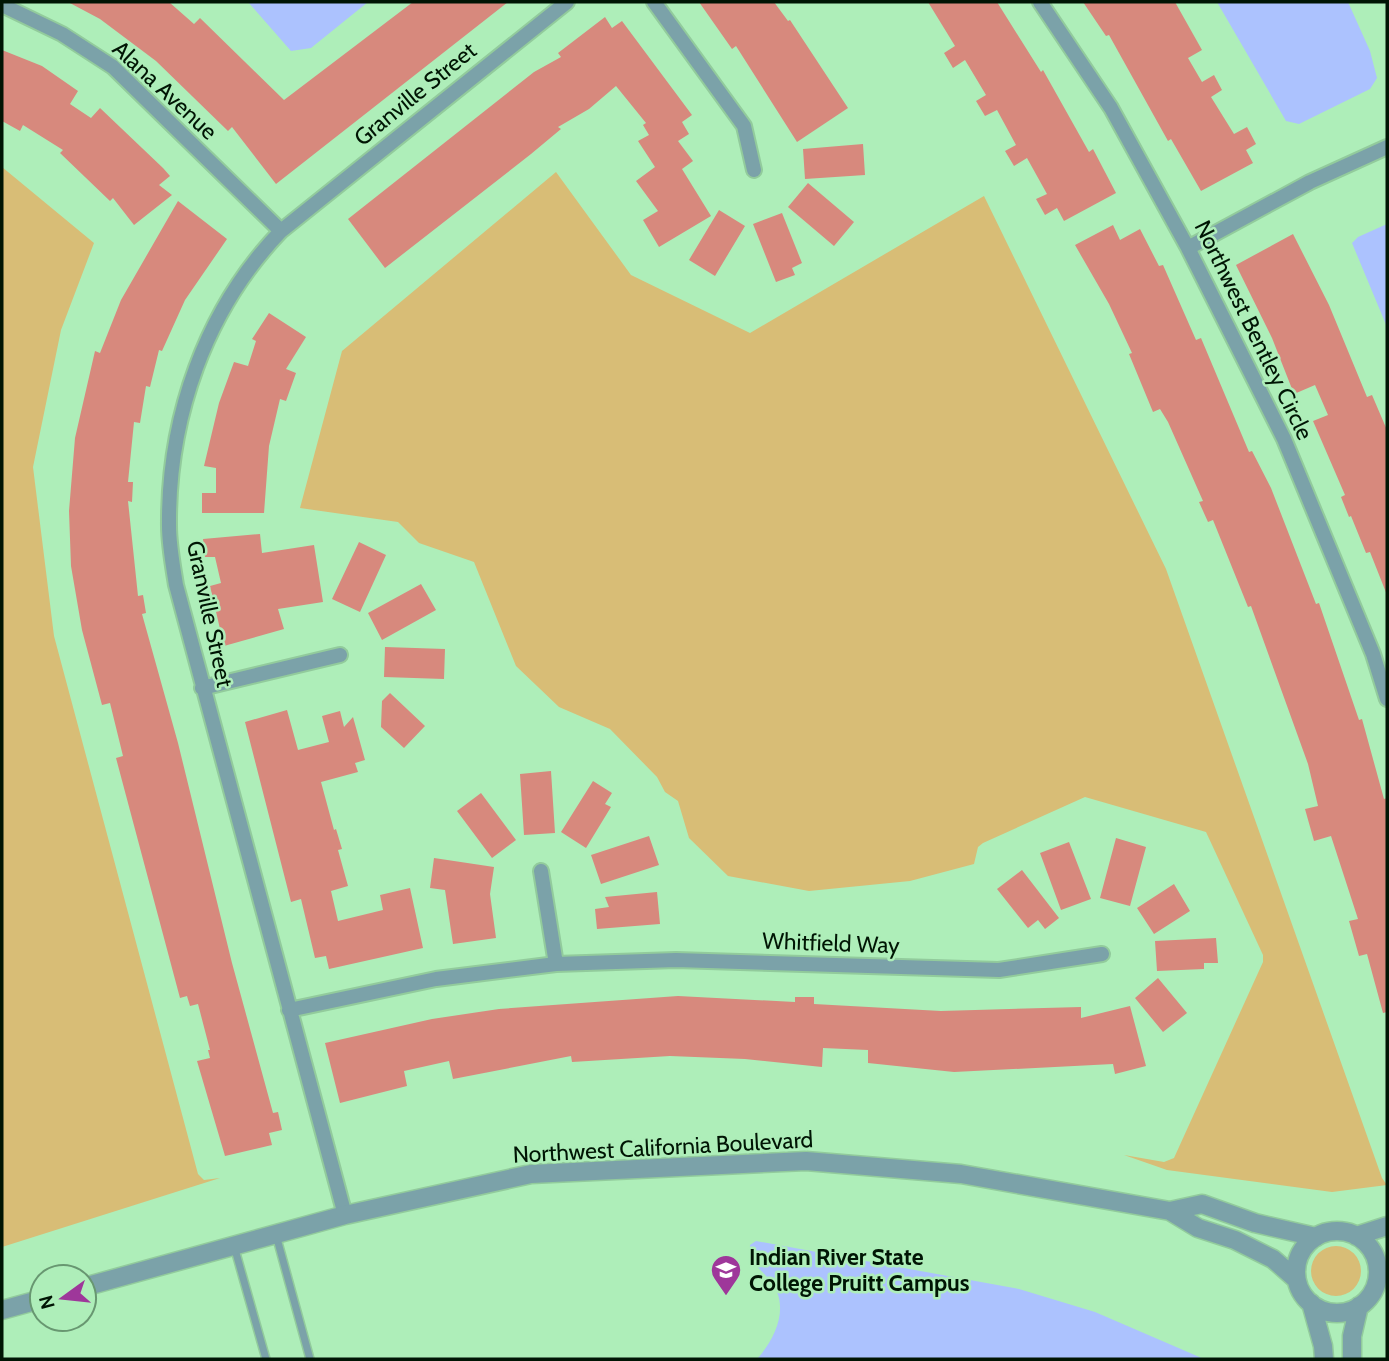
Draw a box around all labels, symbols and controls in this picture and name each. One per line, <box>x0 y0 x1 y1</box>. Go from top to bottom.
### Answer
street label: Alana Avenue <box>107 35 223 146</box>
street label: Granville Street <box>348 36 482 152</box>
street label: Northwest Bentley Circle <box>1189 216 1319 444</box>
street label: Granville Street <box>181 538 239 690</box>
street label: Whitfield Way <box>762 927 901 959</box>
street label: Northwest California Boulevard <box>512 1125 814 1169</box>
place label: Indian River State College Pruitt Campus <box>749 1243 970 1297</box>
school or university icon: Indian River State College Pruitt Campus <box>709 1253 743 1297</box>
north arrow <box>28 1263 98 1333</box>
text: N <box>34 1293 60 1312</box>

